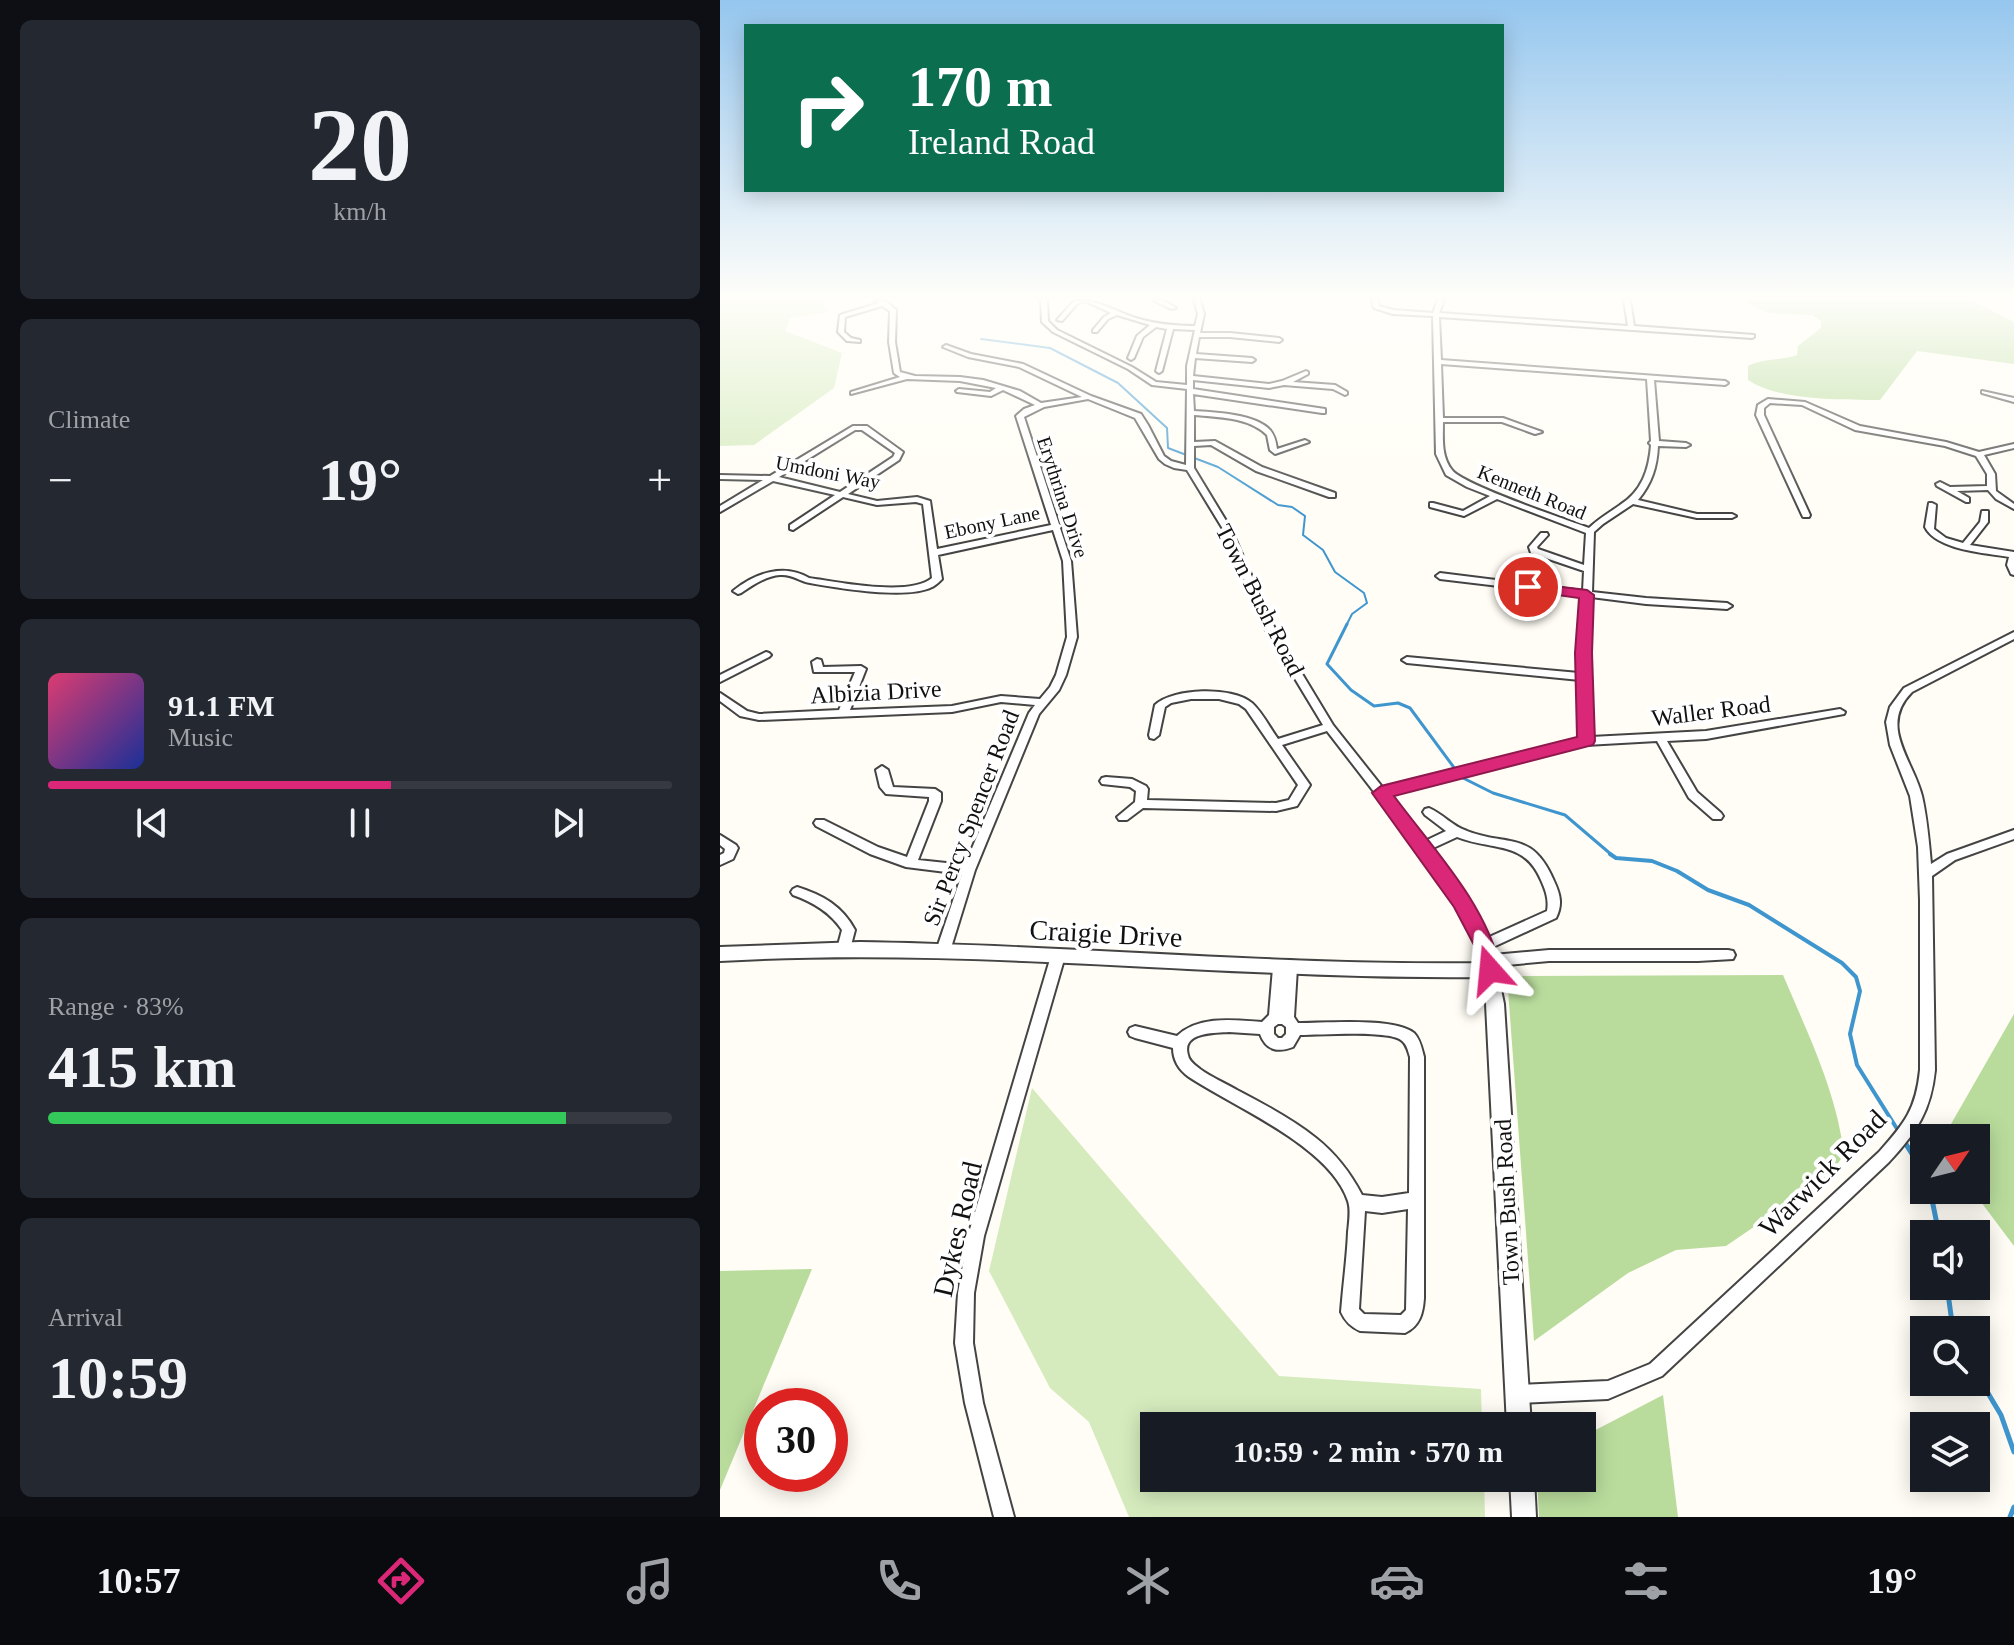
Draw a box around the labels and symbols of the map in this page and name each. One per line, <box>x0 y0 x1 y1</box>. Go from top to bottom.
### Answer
street label: Erythrina Drive <box>1032 434 1093 561</box>
street label: Umdoni Way <box>774 451 882 494</box>
street label: Kenneth Road <box>1475 460 1589 524</box>
street label: Ebony Lane <box>942 501 1042 544</box>
street label: Town Bush Road <box>1211 520 1309 680</box>
pin <box>1494 553 1562 621</box>
street label: Albizia Drive <box>810 676 942 708</box>
street label: Waller Road <box>1650 691 1772 731</box>
street label: Sir Percy Spencer Road <box>918 707 1024 929</box>
street label: Craigie Drive <box>1029 914 1183 953</box>
position arrow <box>1448 928 1532 1012</box>
street label: Warwick Road <box>1753 1104 1892 1243</box>
street label: Town Bush Road <box>1490 1118 1524 1286</box>
north arrow <box>1910 1124 1990 1204</box>
street label: Dykes Road <box>927 1159 988 1300</box>
speed limit sign: 30 <box>744 1388 848 1492</box>

